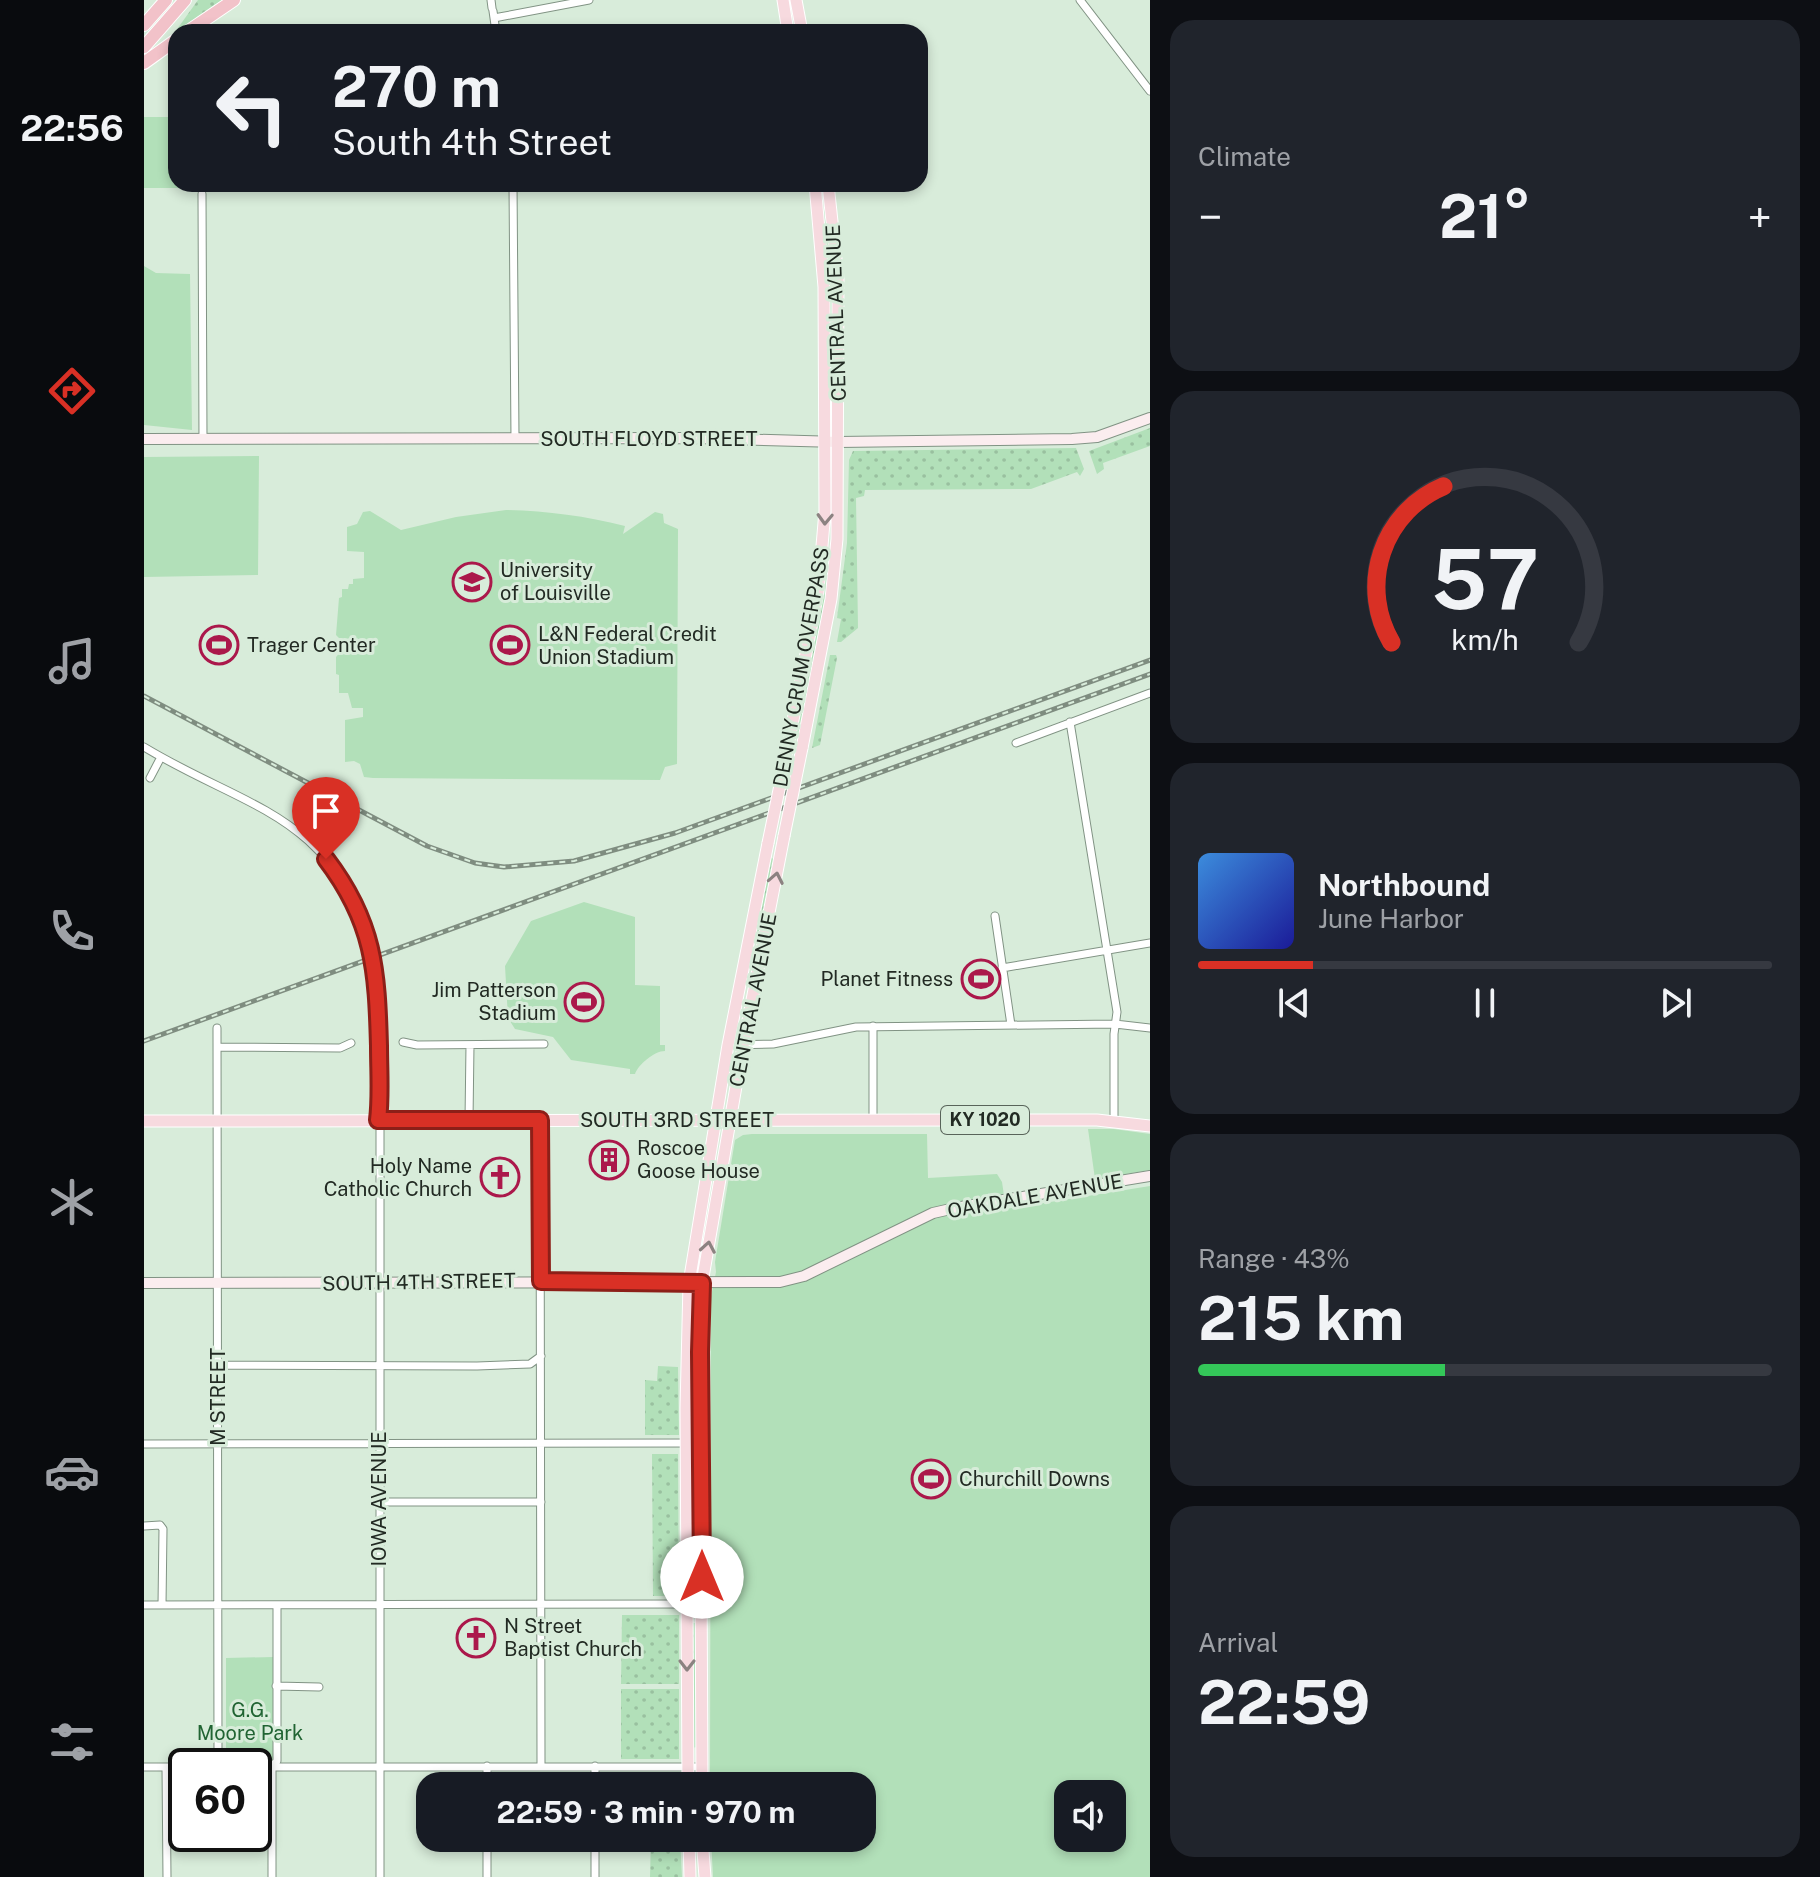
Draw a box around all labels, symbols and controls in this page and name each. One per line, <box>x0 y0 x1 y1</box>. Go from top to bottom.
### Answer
text: 270 m <box>332 54 501 120</box>
icon: left <box>200 56 304 160</box>
text: 22:56 <box>20 107 124 149</box>
text: South 4th Street <box>332 121 612 163</box>
text: Climate <box>1198 141 1291 172</box>
text: 21° <box>1439 181 1531 252</box>
text: − <box>1198 191 1222 243</box>
text: + <box>1748 191 1772 243</box>
street label: CENTRAL AVENUE <box>821 224 851 402</box>
icon: directions <box>44 363 100 419</box>
street label: SOUTH FLOYD STREET <box>540 427 758 451</box>
one-way arrow <box>816 513 833 526</box>
text: 57 <box>1431 530 1539 628</box>
street label: DENNY CRUM OVERPASS <box>768 545 834 789</box>
place label: University of Louisville <box>500 558 611 605</box>
school or university icon: University of Louisville <box>451 561 493 603</box>
place label: L&N Federal Credit Union Stadium <box>538 622 717 669</box>
text: km/h <box>1451 623 1519 656</box>
sports icon: Trager Center <box>198 624 240 666</box>
sports icon: L&N Federal Credit Union Stadium <box>489 624 531 666</box>
icon: music <box>44 633 100 689</box>
place label: Trager Center <box>247 633 376 657</box>
pin <box>292 777 360 859</box>
icon: arrive <box>304 789 348 833</box>
text: Northbound <box>1318 867 1490 903</box>
one-way arrow <box>767 872 784 885</box>
icon: phone <box>44 903 100 959</box>
text: June Harbor <box>1318 903 1464 934</box>
street label: CENTRAL AVENUE <box>724 911 782 1089</box>
sports icon: Planet Fitness <box>960 958 1002 1000</box>
place label: Planet Fitness <box>821 967 953 991</box>
place label: Jim Patterson Stadium <box>431 978 556 1025</box>
sports icon: Jim Patterson Stadium <box>563 981 605 1023</box>
icon: previous <box>1272 981 1316 1025</box>
icon: pause <box>1463 981 1507 1025</box>
icon: next <box>1654 981 1698 1025</box>
road number: KY 1020 <box>941 1106 1029 1134</box>
street label: SOUTH 3RD STREET <box>580 1108 774 1132</box>
place label: Roscoe Goose House <box>637 1136 760 1183</box>
building icon: Roscoe Goose House <box>588 1139 630 1181</box>
place label: Holy Name Catholic Church <box>324 1154 472 1201</box>
church icon: Holy Name Catholic Church <box>479 1156 521 1198</box>
street label: OAKDALE AVENUE <box>946 1169 1124 1223</box>
icon: climate <box>44 1174 100 1230</box>
one-way arrow <box>699 1240 716 1254</box>
text: Range · 43% <box>1198 1243 1350 1274</box>
street label: SOUTH 4TH STREET <box>322 1268 516 1296</box>
text: 215 km <box>1198 1283 1404 1354</box>
street label: M STREET <box>206 1348 230 1446</box>
street label: IOWA AVENUE <box>367 1431 391 1567</box>
icon: car <box>44 1444 100 1500</box>
sports icon: Churchill Downs <box>910 1458 952 1500</box>
place label: Churchill Downs <box>959 1467 1110 1491</box>
position arrow <box>660 1535 744 1619</box>
place label: N Street Baptist Church <box>504 1614 642 1661</box>
church icon: N Street Baptist Church <box>455 1617 497 1659</box>
text: Arrival <box>1198 1627 1278 1658</box>
one-way arrow <box>678 1659 696 1672</box>
text: 22:59 <box>1198 1667 1370 1738</box>
park label: G.G. Moore Park <box>197 1698 303 1745</box>
icon: filters <box>44 1714 100 1770</box>
speed limit sign: 60 <box>168 1748 272 1852</box>
map controls <box>1054 1780 1126 1852</box>
button: sound <box>1054 1780 1126 1852</box>
text: 22:59 · 3 min · 970 m <box>497 1794 795 1830</box>

